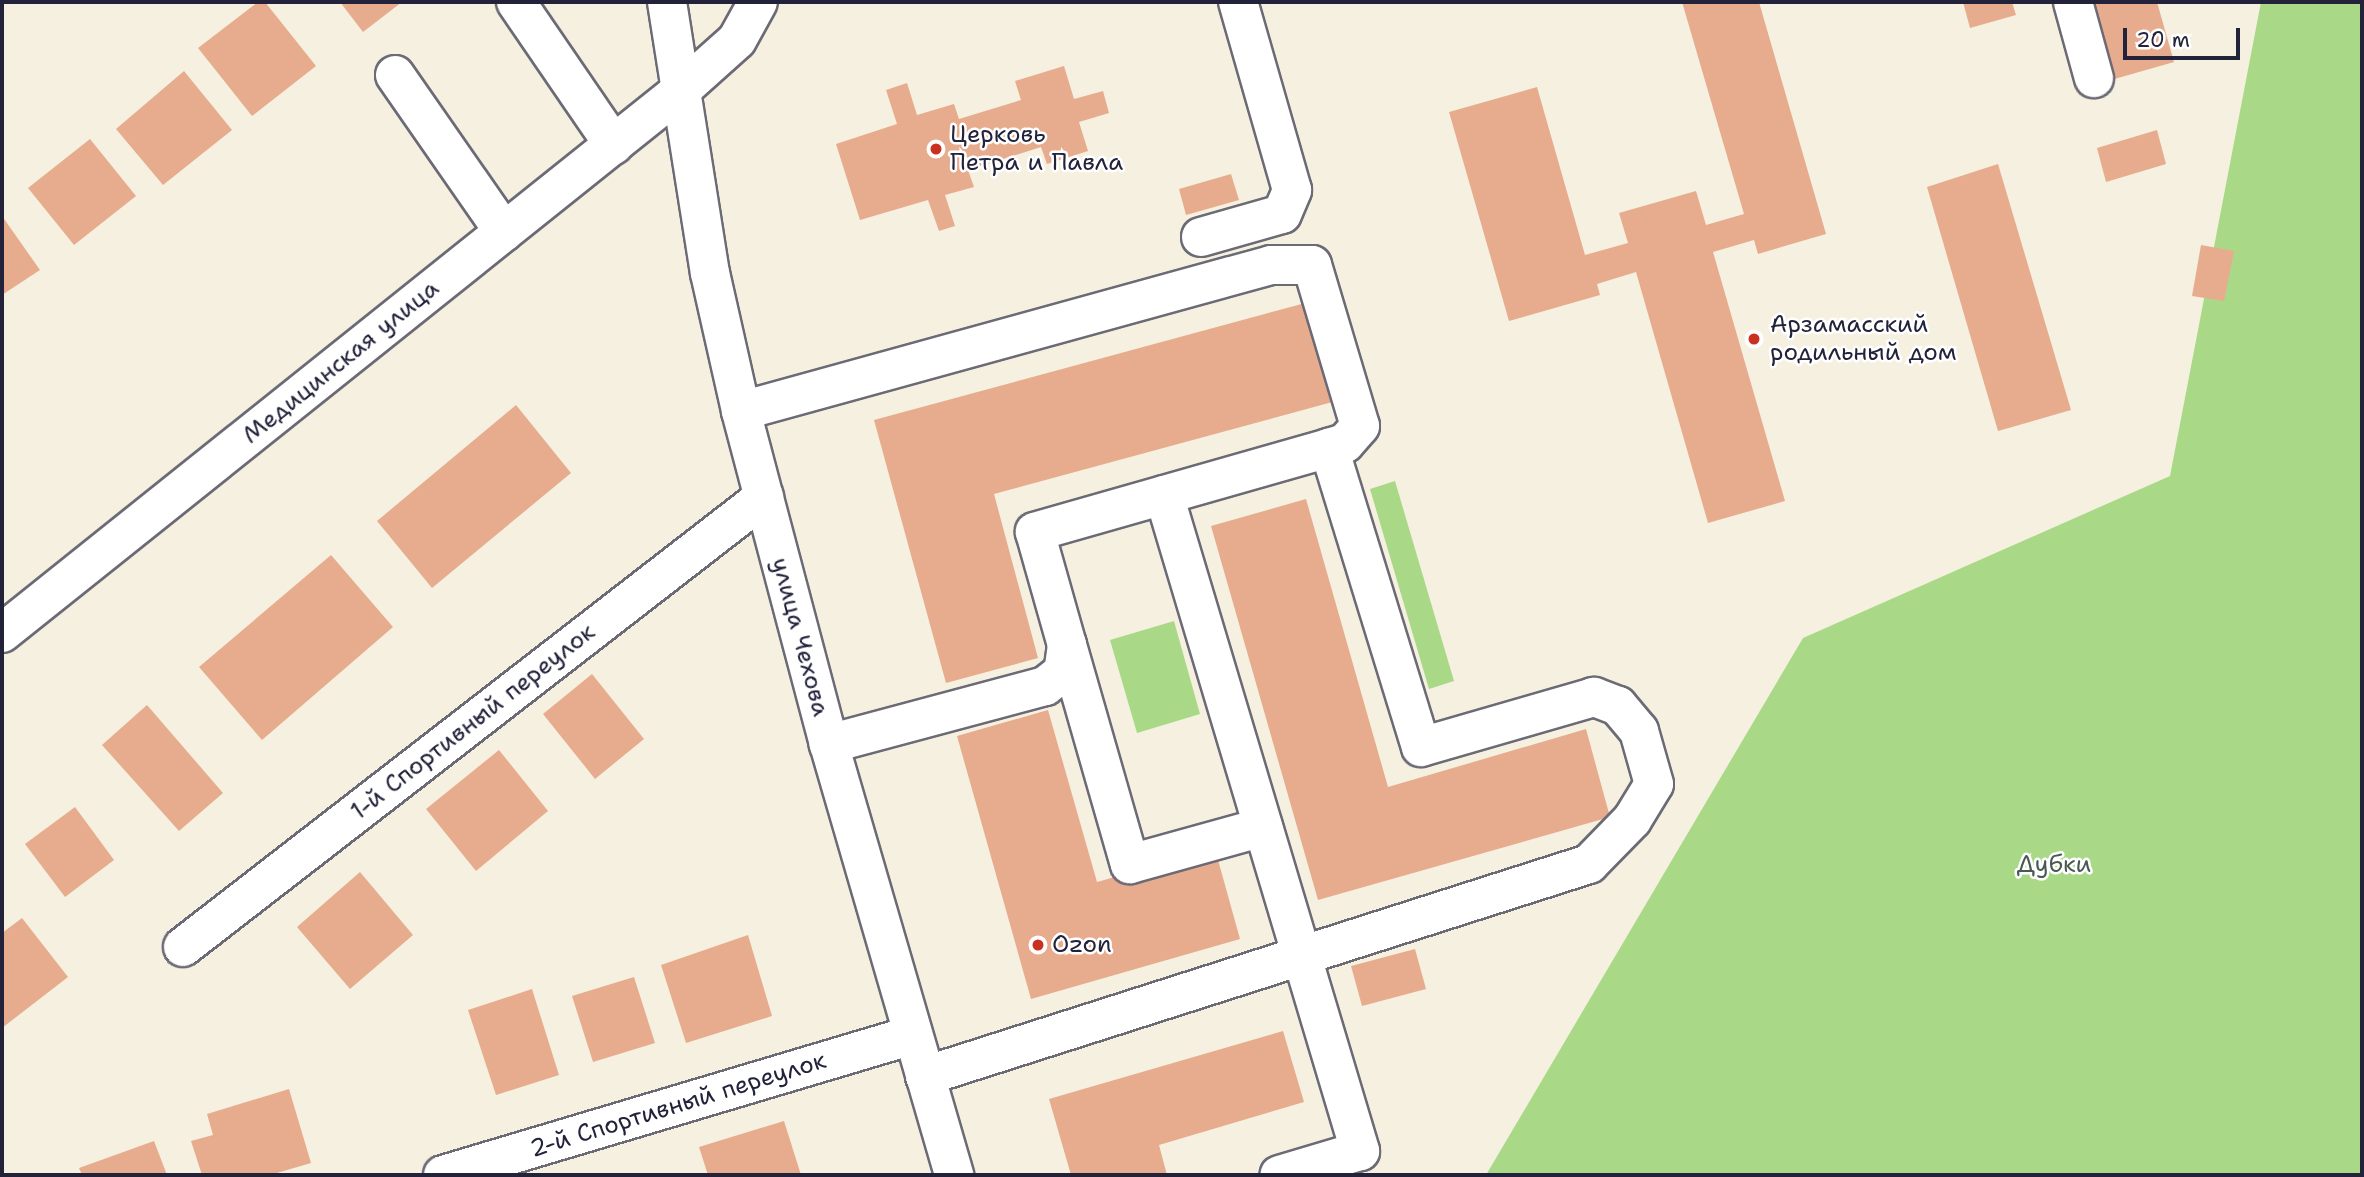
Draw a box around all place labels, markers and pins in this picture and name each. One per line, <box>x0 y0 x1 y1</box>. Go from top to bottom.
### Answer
place label: Церковь Петра и Павла <box>950 121 1123 177</box>
marker: Церковь Петра и Павла <box>928 141 944 157</box>
place label: Арзамасский родильный дом <box>1770 311 1956 367</box>
marker: Арзамасский родильный дом <box>1744 329 1764 349</box>
place label: Ozon <box>1052 931 1112 959</box>
marker: Ozon <box>1030 937 1046 953</box>

